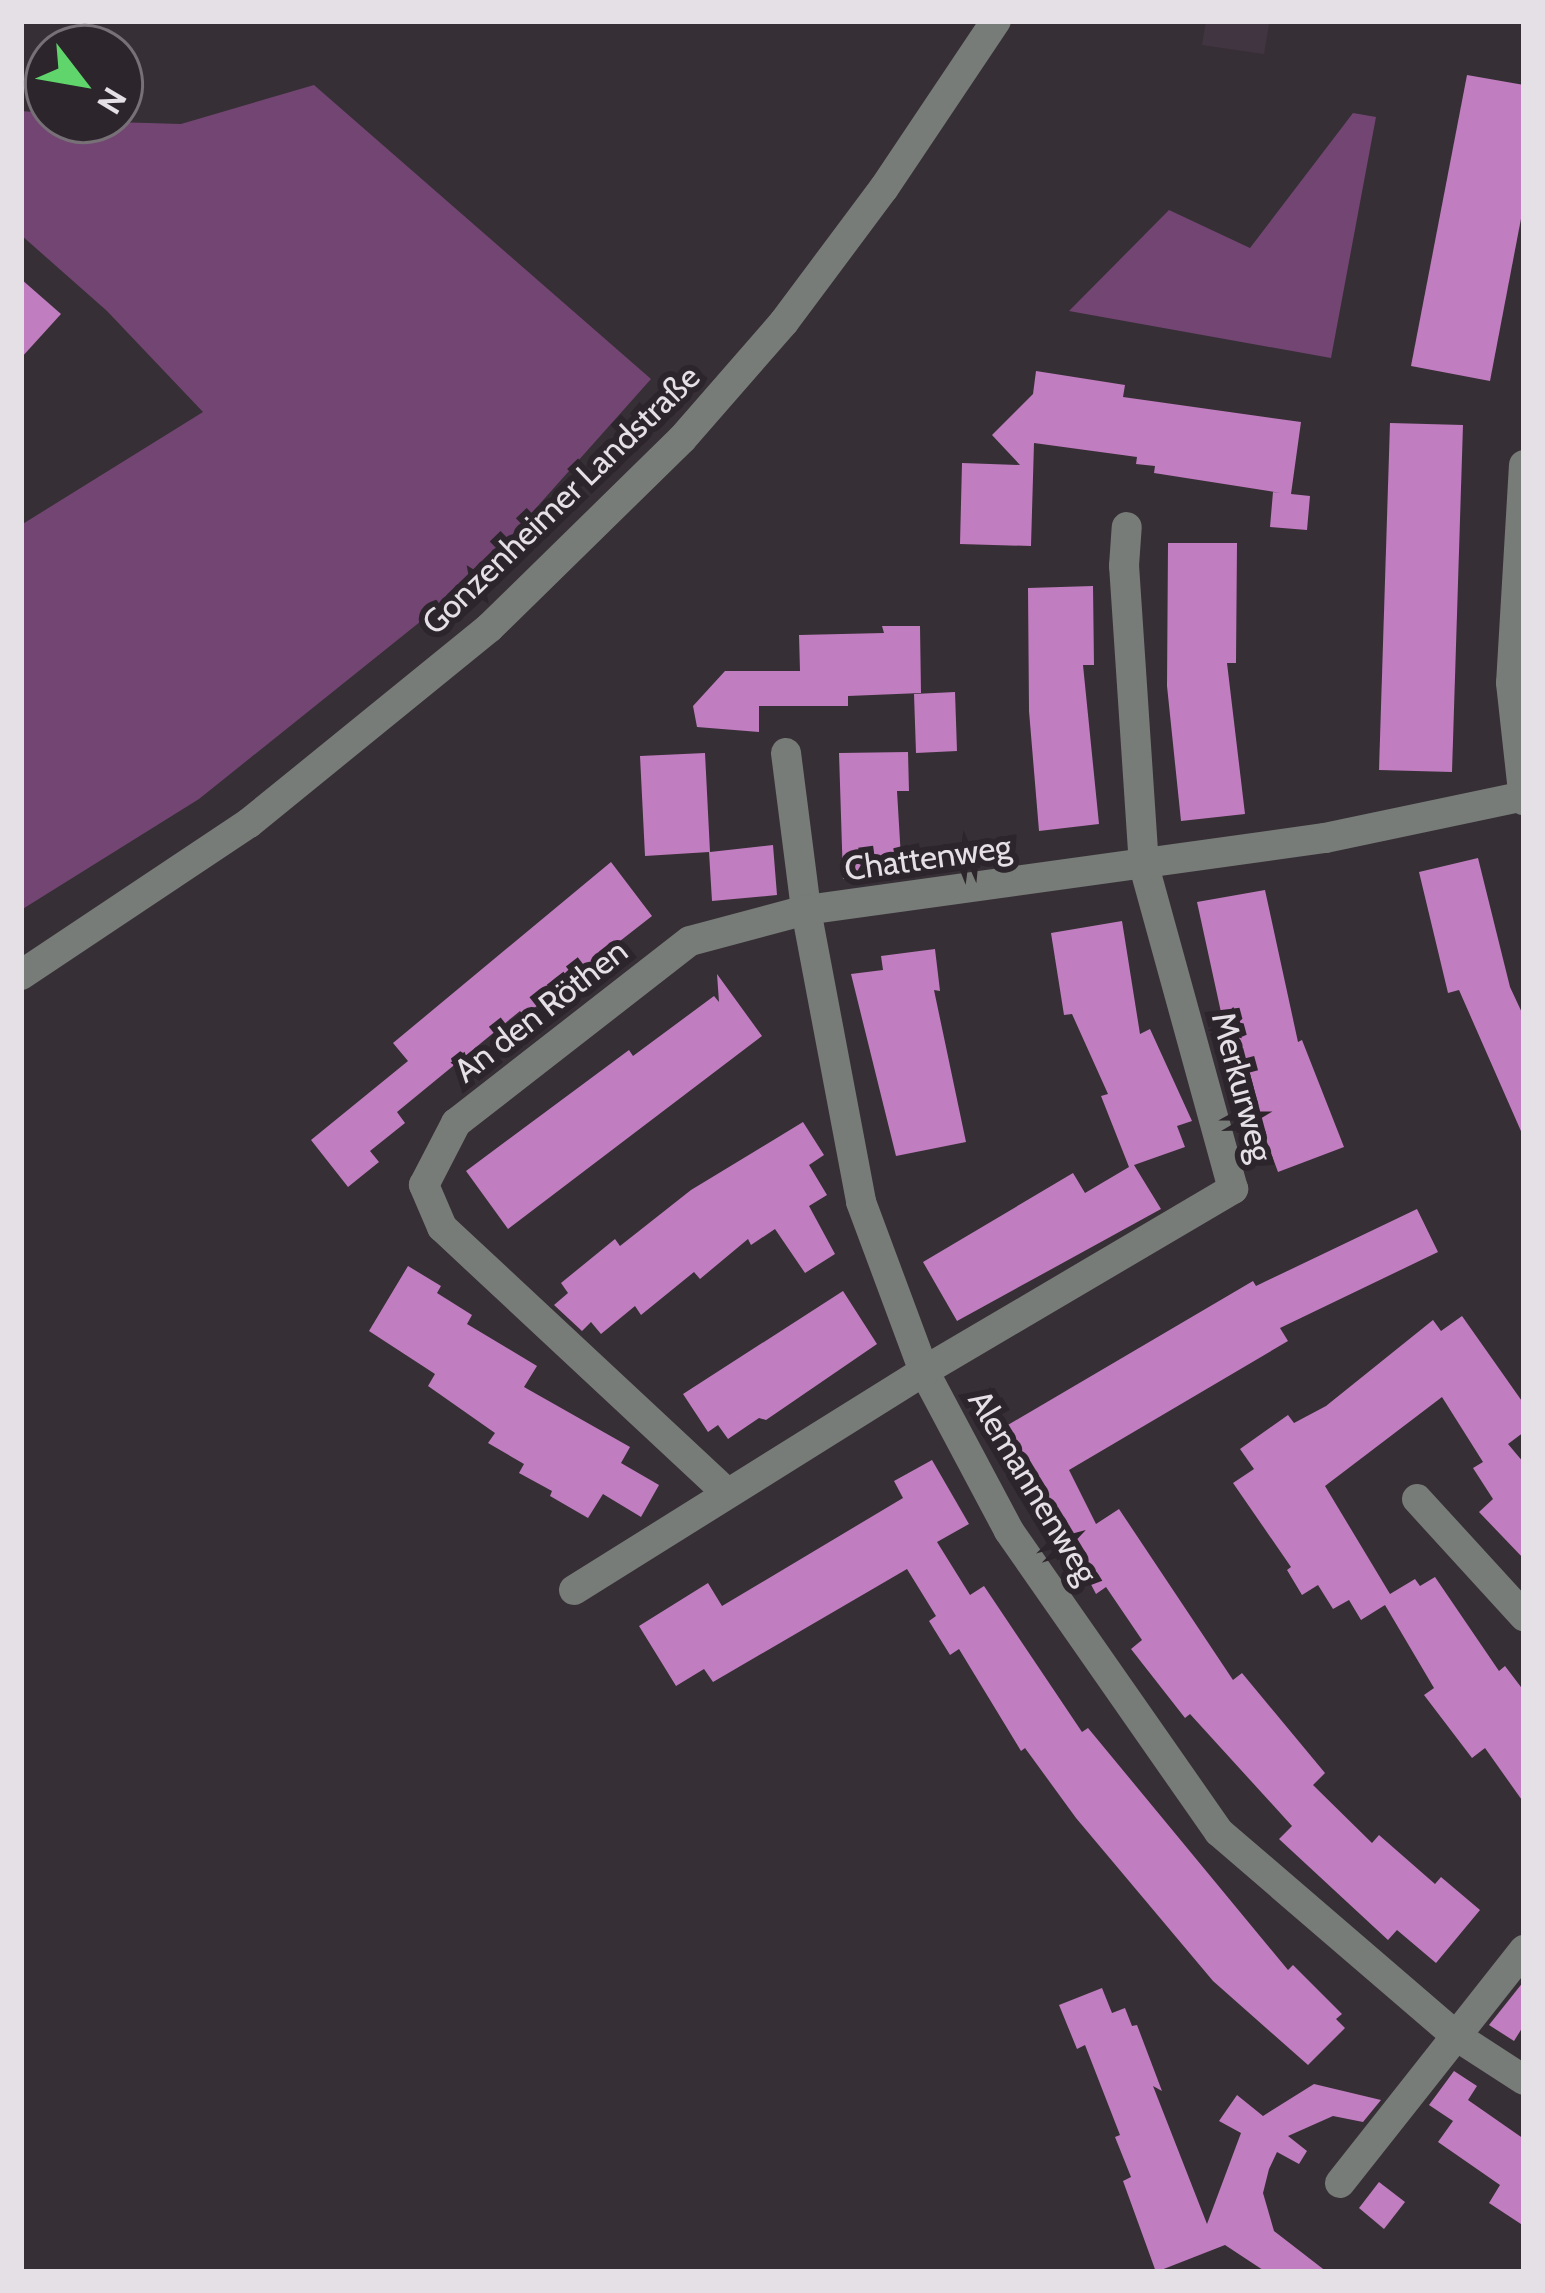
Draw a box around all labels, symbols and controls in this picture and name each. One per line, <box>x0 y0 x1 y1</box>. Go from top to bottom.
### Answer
north arrow <box>24 24 144 144</box>
text: N <box>89 81 135 121</box>
street label: Gonzenheimer Landstraße <box>414 357 708 643</box>
street label: Chattenweg <box>842 827 1014 889</box>
street label: An den Röthen <box>447 931 635 1091</box>
street label: Merkurweg <box>1203 1008 1281 1166</box>
street label: Alemannenweg <box>960 1383 1106 1591</box>

